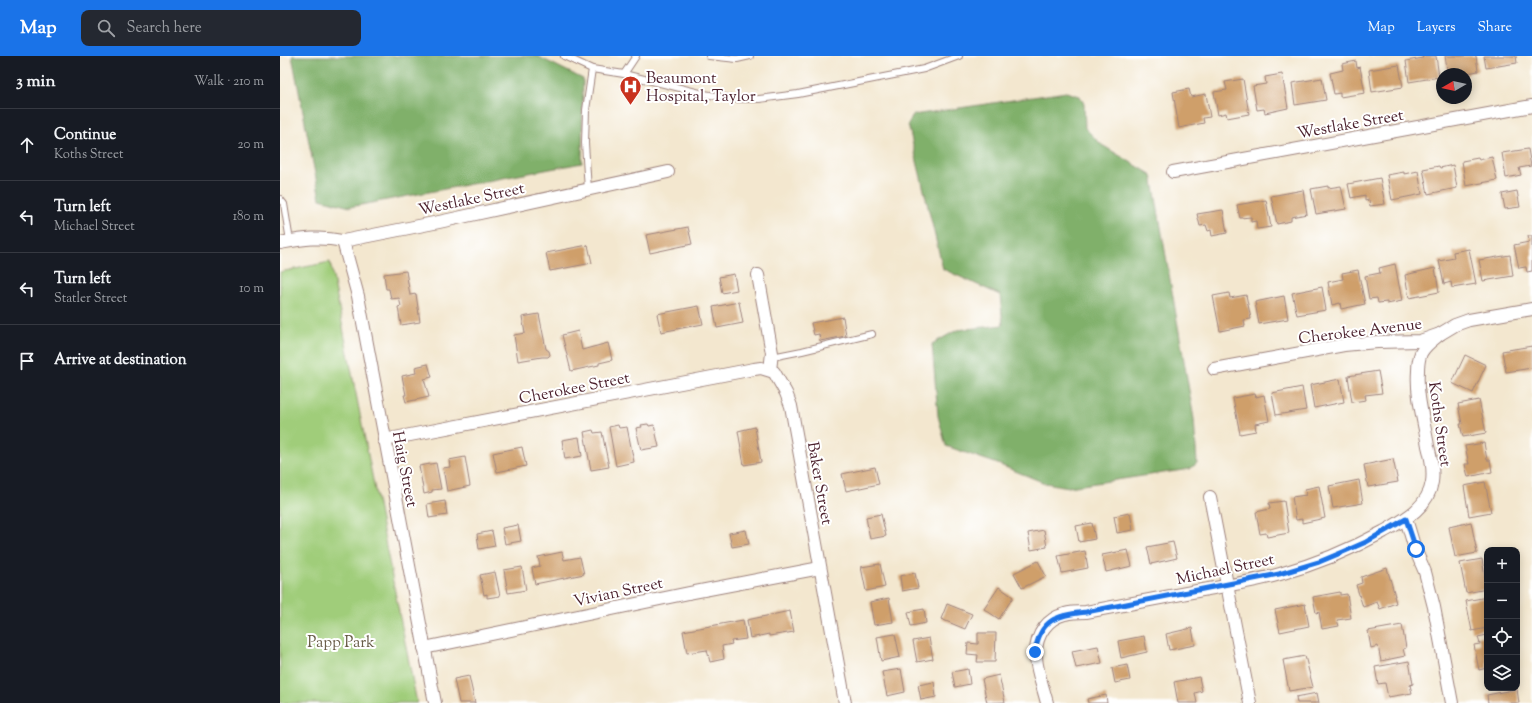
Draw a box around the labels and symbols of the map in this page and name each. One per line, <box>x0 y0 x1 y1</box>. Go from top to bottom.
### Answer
place label: Beaumont Hospital, Taylor <box>646 68 756 109</box>
north arrow <box>1436 68 1472 104</box>
hospital icon: Beaumont Hospital, Taylor <box>617 73 643 106</box>
street label: Westlake Street <box>1295 105 1406 146</box>
street label: Westlake Street <box>416 178 527 223</box>
street label: Cherokee Avenue <box>1297 313 1423 351</box>
street label: Cherokee Street <box>517 367 632 411</box>
street label: Koths Street <box>1421 380 1456 469</box>
street label: Haig Street <box>385 429 422 510</box>
street label: Baker Street <box>800 440 837 527</box>
route start <box>1407 540 1425 558</box>
street label: Michael Street <box>1174 549 1277 592</box>
street label: Vivian Street <box>572 573 666 614</box>
park label: Papp Park <box>307 632 375 655</box>
route end <box>1026 643 1044 661</box>

